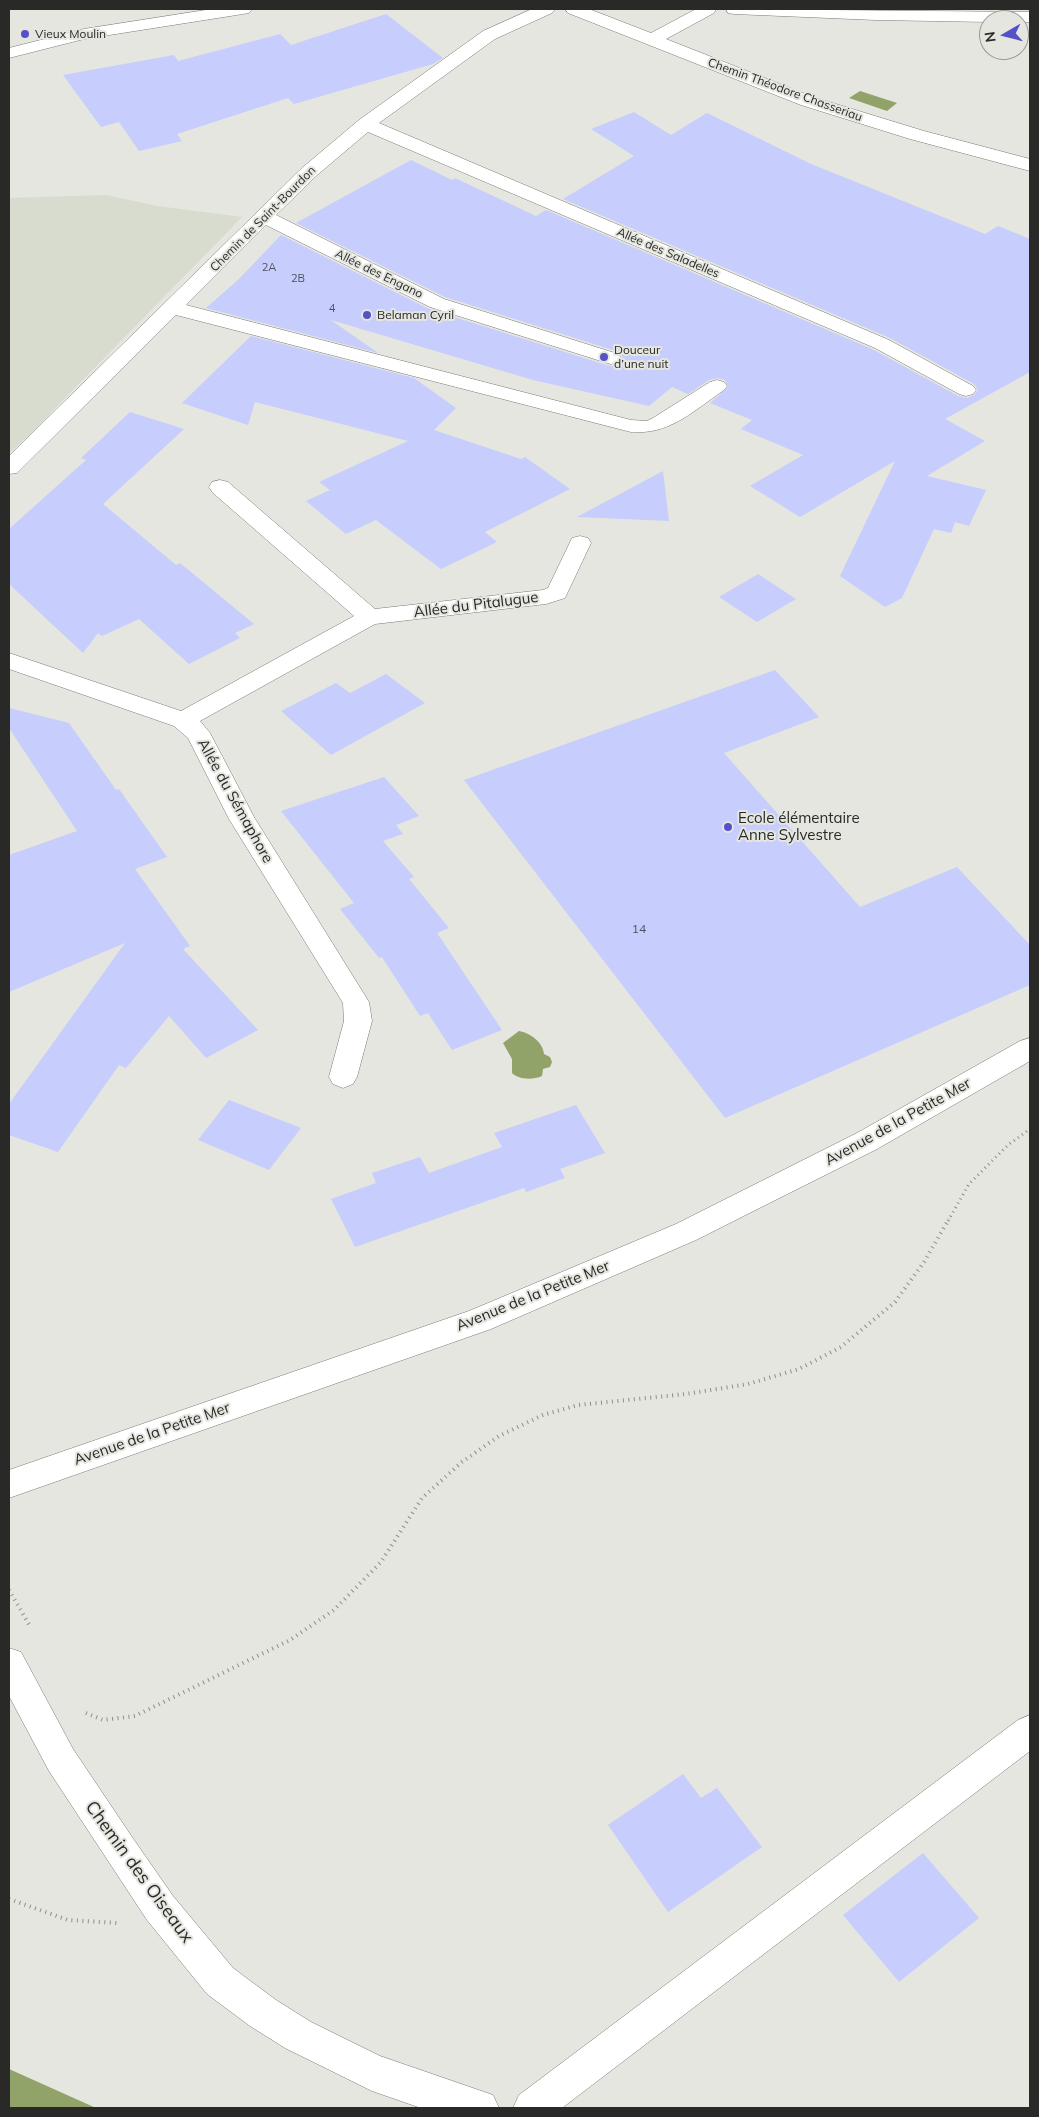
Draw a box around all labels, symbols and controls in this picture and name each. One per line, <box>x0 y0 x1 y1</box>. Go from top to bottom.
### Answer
north arrow <box>979 10 1029 60</box>
place label: Vieux Moulin <box>35 27 106 41</box>
marker: Vieux Moulin <box>19 28 31 40</box>
text: N <box>980 30 1000 43</box>
street label: Chemin Théodore Chasseriau <box>706 55 864 125</box>
street label: Chemin de Saint-Bourdon <box>207 163 319 275</box>
street label: Allée des Saladelles <box>614 225 722 281</box>
street label: Allée des Engano <box>333 247 425 301</box>
house number: 2A <box>262 261 276 275</box>
house number: 2B <box>291 272 305 286</box>
house number: 4 <box>329 302 335 316</box>
place label: Belaman Cyril <box>377 308 454 322</box>
marker: Belaman Cyril <box>361 309 373 321</box>
place label: Douceur d’une nuit <box>614 343 669 371</box>
marker: Douceur d’une nuit <box>598 351 610 363</box>
street label: Allée du Pitalugue <box>413 588 539 622</box>
street label: Allée du Sémaphore <box>193 736 277 866</box>
place label: Ecole élémentaire Anne Sylvestre <box>738 809 860 844</box>
marker: Ecole élémentaire Anne Sylvestre <box>722 821 734 833</box>
house number: 14 <box>632 922 646 936</box>
street label: Avenue de la Petite Mer <box>822 1074 974 1170</box>
street label: Avenue de la Petite Mer <box>454 1257 612 1335</box>
street label: Avenue de la Petite Mer <box>72 1399 232 1469</box>
street label: Chemin des Oiseaux <box>80 1797 198 1947</box>

